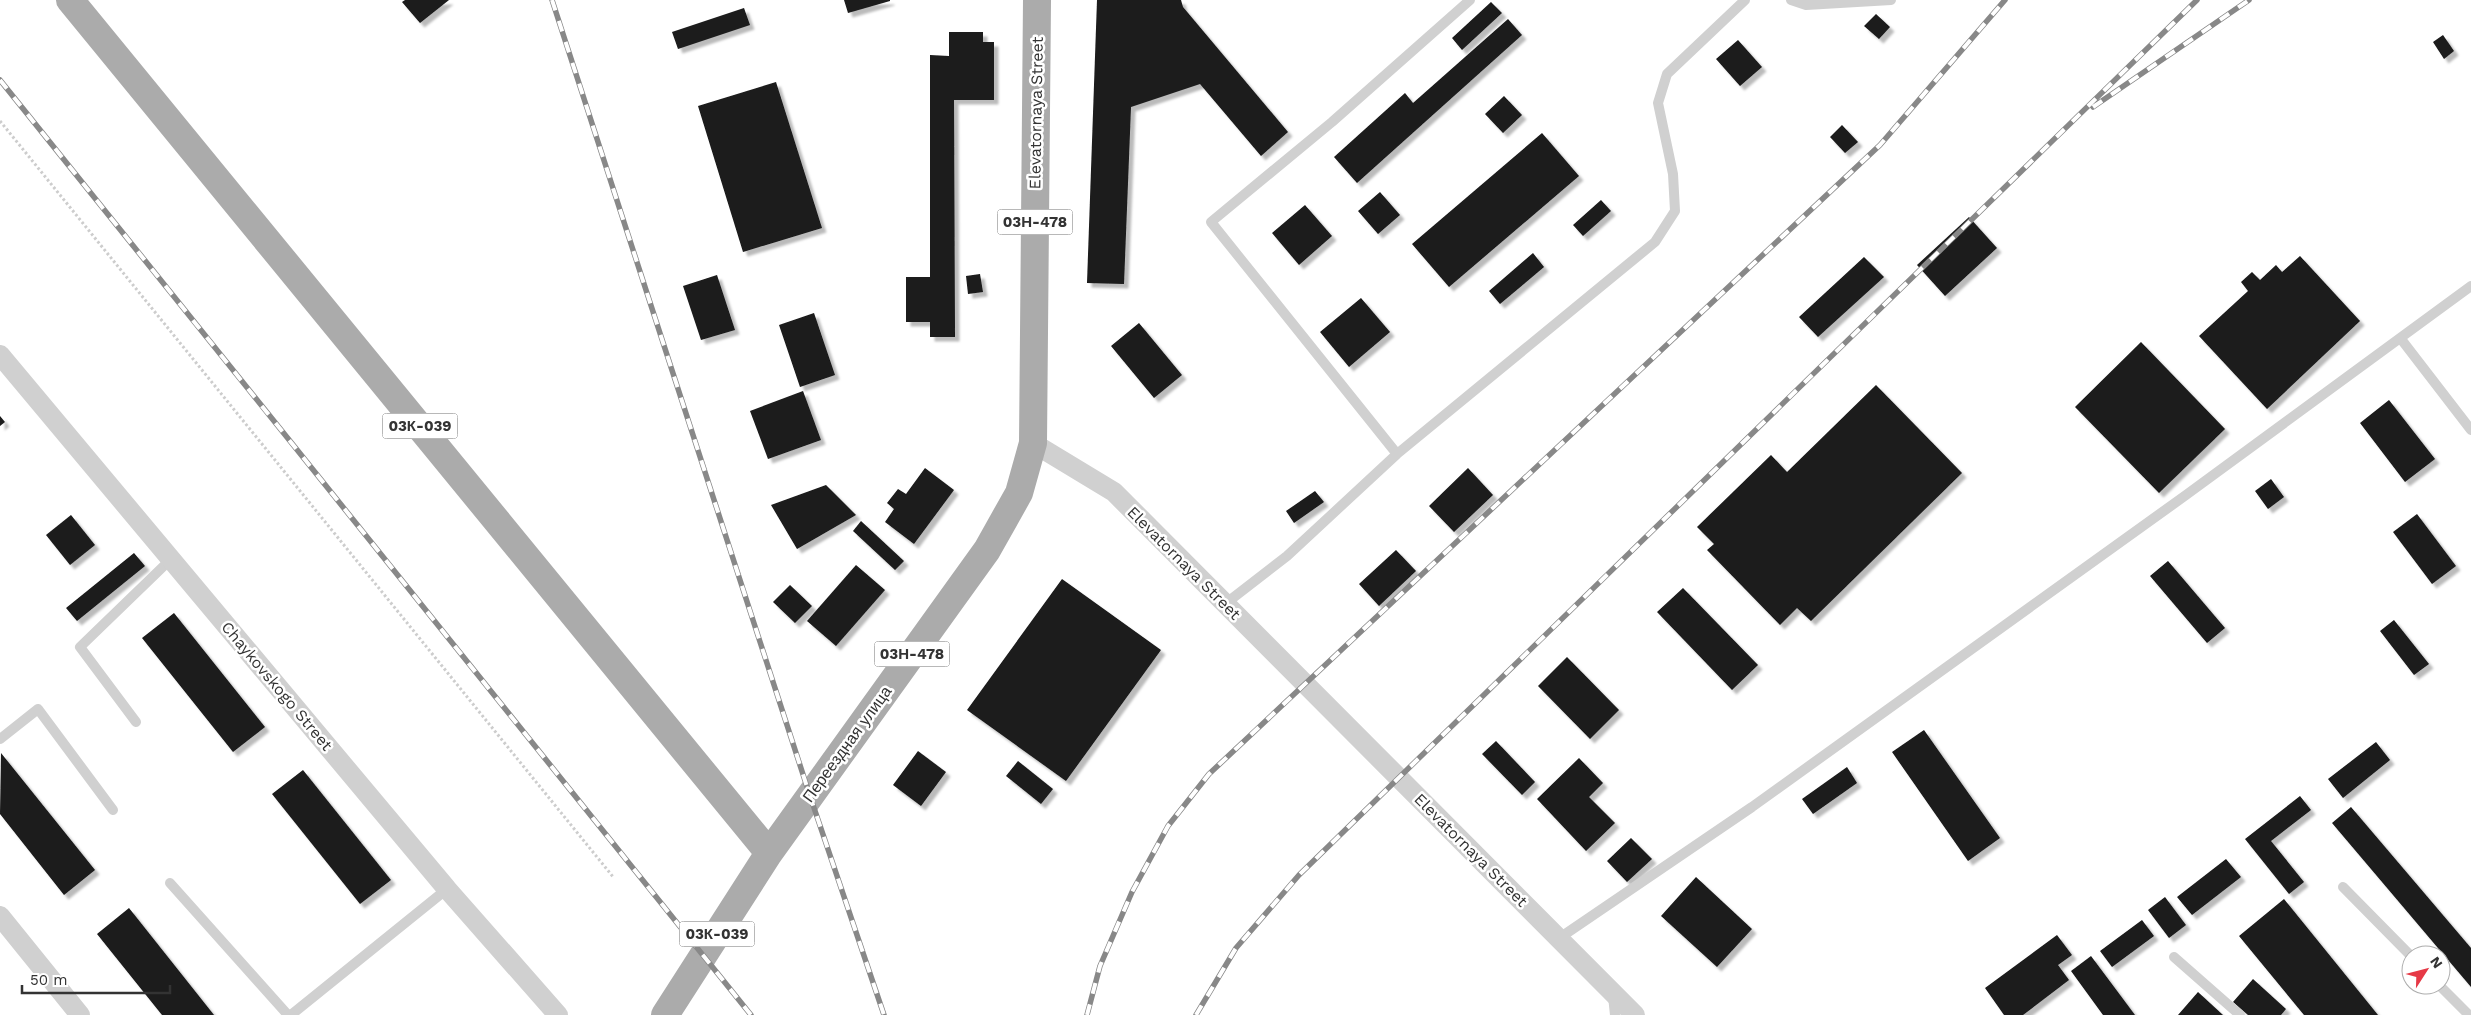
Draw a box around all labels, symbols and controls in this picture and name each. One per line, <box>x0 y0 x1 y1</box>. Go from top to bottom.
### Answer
street label: Elevatornaya Street <box>1025 36 1047 189</box>
road number: 03Н-478 <box>998 210 1072 234</box>
road number: 03К-039 <box>382 414 458 438</box>
street label: Elevatornaya Street <box>1123 502 1245 624</box>
street label: Chaykovskogo Street <box>217 618 337 755</box>
road number: 03Н-478 <box>874 642 950 666</box>
street label: Переездная улица <box>798 682 896 806</box>
street label: Elevatornaya Street <box>1410 789 1532 911</box>
road number: 03К-039 <box>680 922 754 946</box>
north arrow <box>2401 945 2451 995</box>
text: N <box>2427 953 2446 971</box>
scale bar <box>22 962 170 994</box>
text: 50 m <box>30 971 67 989</box>

